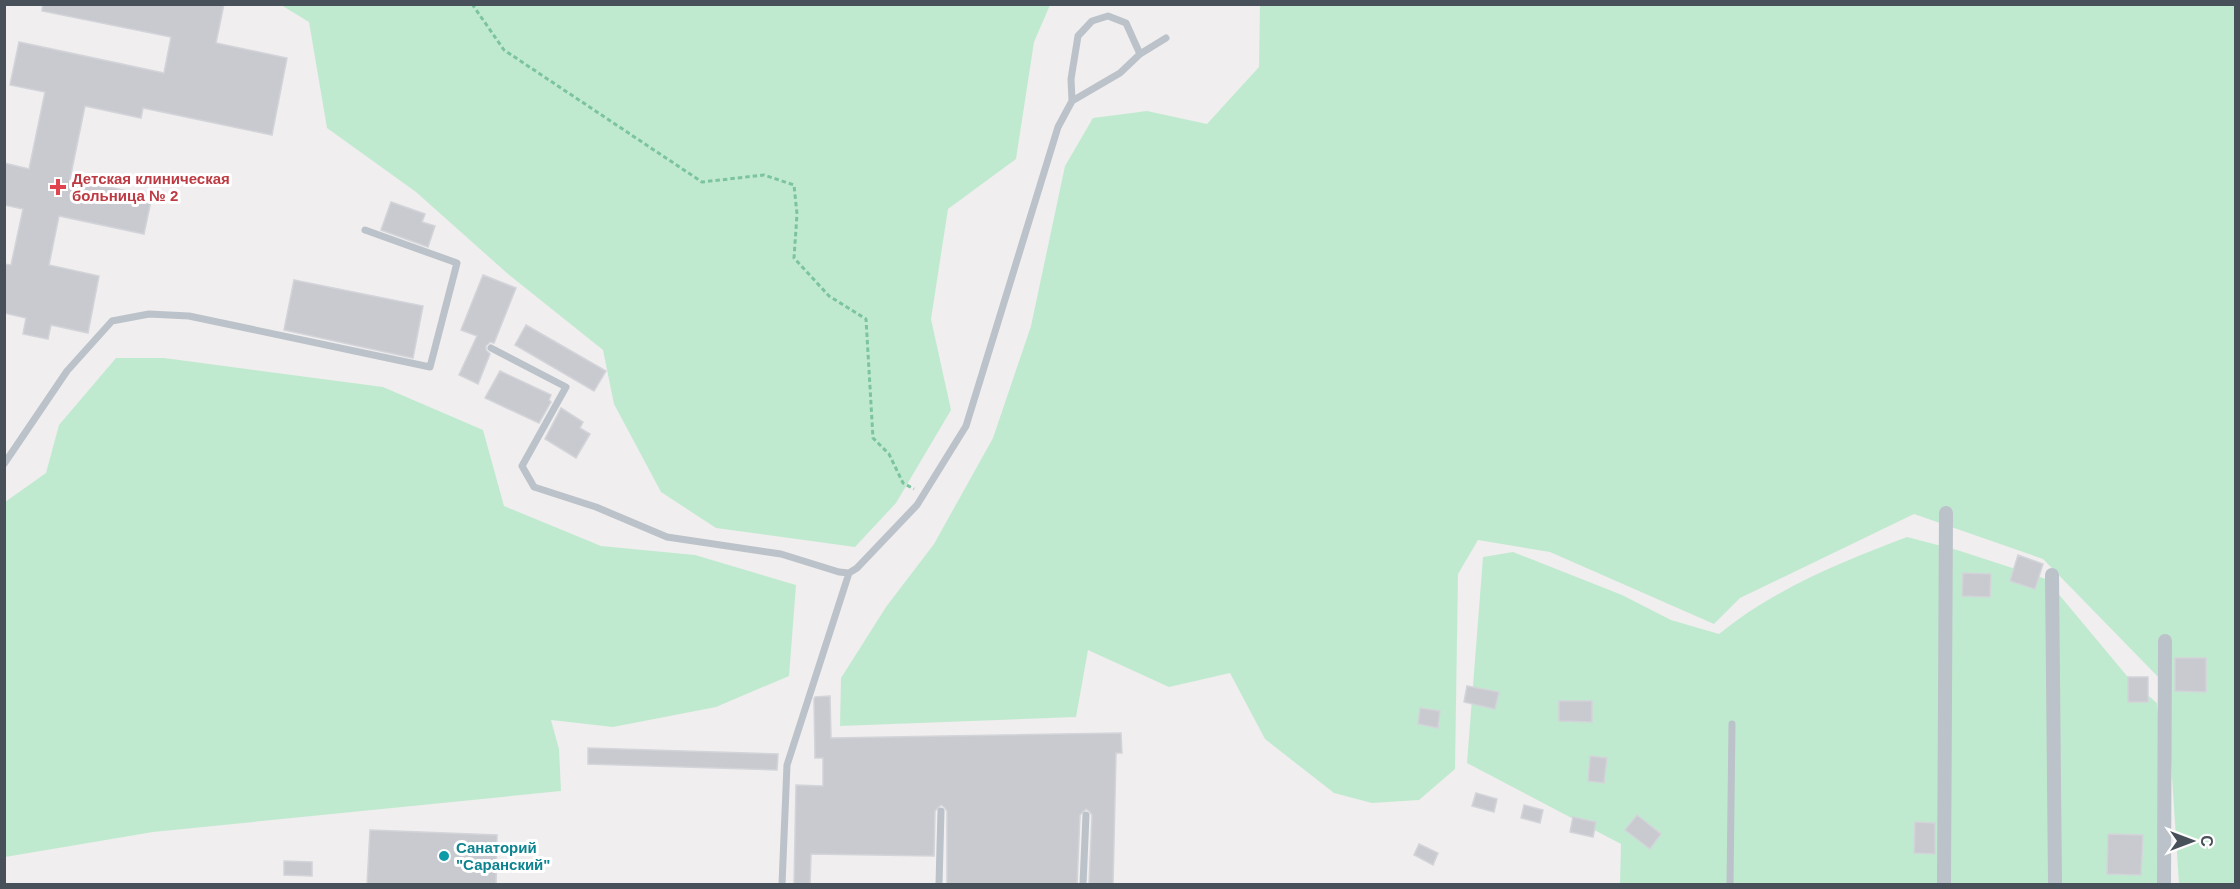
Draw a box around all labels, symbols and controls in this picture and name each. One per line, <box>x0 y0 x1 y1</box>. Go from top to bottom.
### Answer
place label: Детская клиническая больница № 2 <box>72 170 230 204</box>
marker: Детская клиническая больница № 2 <box>49 178 67 196</box>
north arrow <box>2162 811 2222 871</box>
text: С <box>2198 835 2215 847</box>
place label: Санаторий "Саранский" <box>456 839 550 873</box>
marker: Санаторий "Саранский" <box>437 849 451 863</box>

